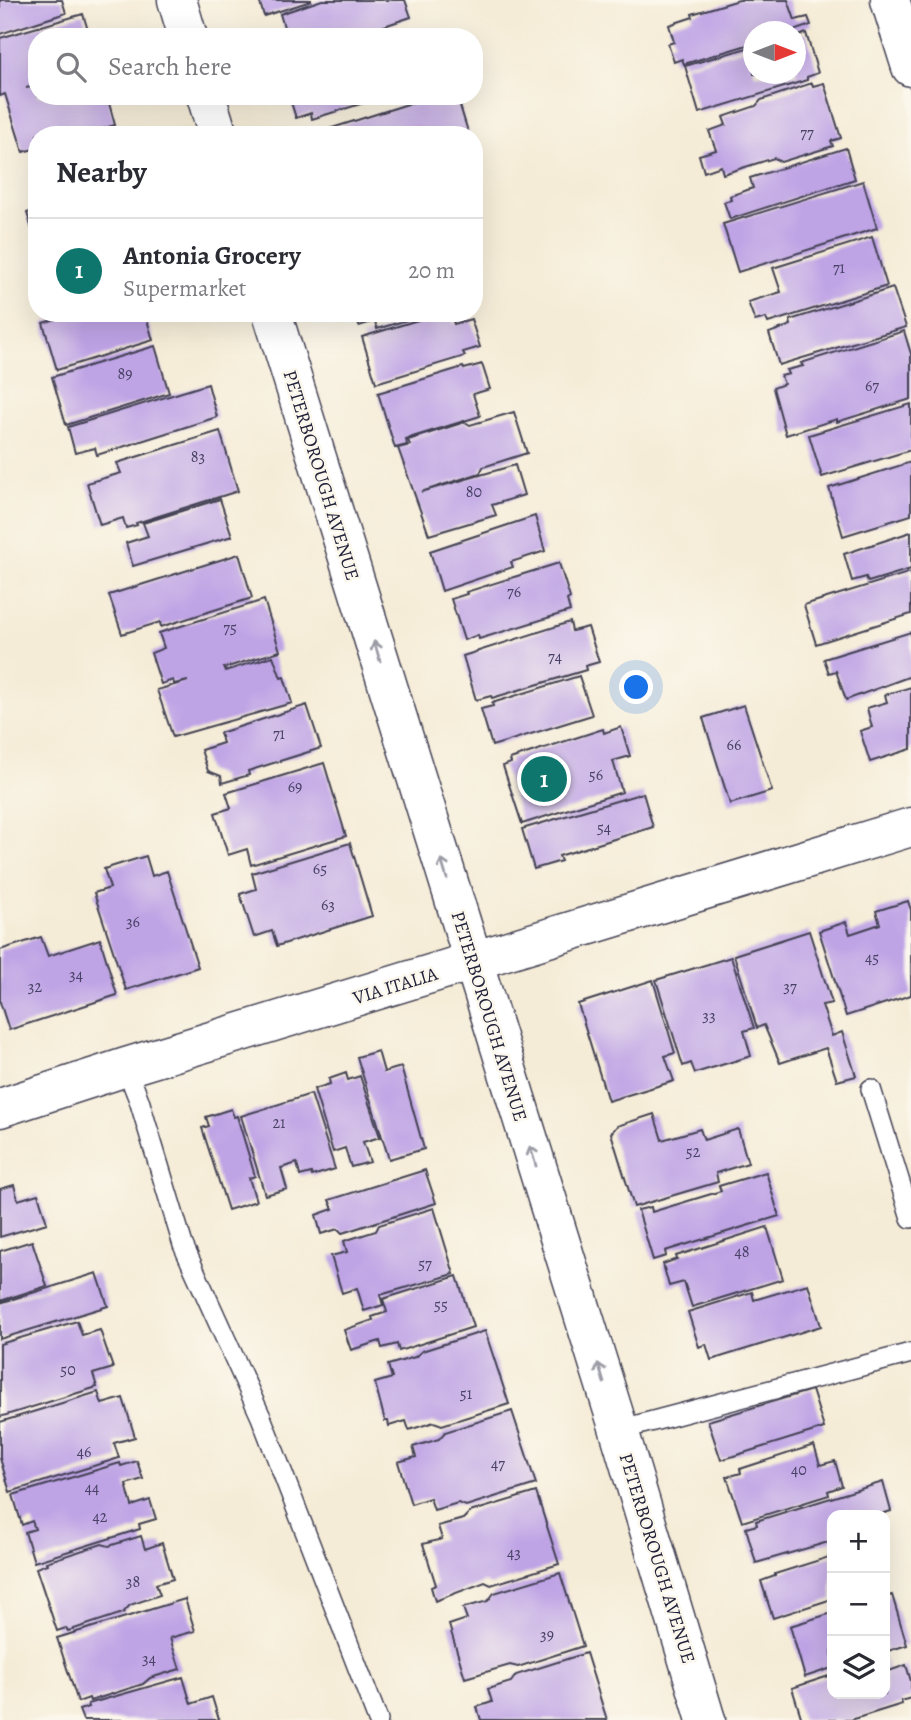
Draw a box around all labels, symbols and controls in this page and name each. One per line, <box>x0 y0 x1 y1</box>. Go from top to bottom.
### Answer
north arrow <box>743 21 806 84</box>
search box <box>28 28 483 105</box>
icon: search <box>52 48 90 86</box>
text: Search here <box>108 49 232 84</box>
house number: 77 <box>800 122 814 144</box>
text: Nearby <box>56 152 147 192</box>
text: Antonia Grocery <box>123 238 301 273</box>
text: 1 <box>75 255 83 286</box>
text: 20 m <box>408 255 455 286</box>
house number: 71 <box>833 257 846 279</box>
text: Supermarket <box>123 273 246 304</box>
house number: 89 <box>117 363 133 385</box>
street label: PETERBOROUGH AVENUE <box>277 367 365 584</box>
house number: 67 <box>865 375 879 397</box>
house number: 83 <box>191 446 205 468</box>
house number: 80 <box>466 481 482 503</box>
house number: 76 <box>507 581 521 603</box>
house number: 75 <box>223 617 237 639</box>
one-way arrow <box>369 641 382 663</box>
house number: 74 <box>548 646 562 668</box>
your location <box>619 670 653 704</box>
house number: 71 <box>273 723 286 745</box>
house number: 66 <box>727 734 741 756</box>
pin: 1 <box>521 753 567 805</box>
house number: 56 <box>589 764 603 786</box>
house number: 69 <box>288 776 302 798</box>
house number: 54 <box>597 817 611 839</box>
house number: 65 <box>313 858 327 880</box>
one-way arrow <box>437 858 449 880</box>
house number: 63 <box>321 894 335 916</box>
street label: PETERBOROUGH AVENUE <box>445 908 533 1125</box>
house number: 36 <box>126 911 140 933</box>
house number: 45 <box>865 947 879 969</box>
street label: VIA ITALIA <box>349 960 442 1011</box>
house number: 34 <box>69 964 83 986</box>
house number: 32 <box>28 976 43 998</box>
house number: 37 <box>783 976 797 998</box>
house number: 33 <box>702 1005 716 1027</box>
house number: 21 <box>272 1112 286 1134</box>
house number: 52 <box>686 1141 701 1163</box>
one-way arrow <box>526 1145 539 1167</box>
house number: 48 <box>734 1241 750 1263</box>
house number: 57 <box>418 1253 432 1275</box>
house number: 55 <box>434 1294 448 1316</box>
house number: 50 <box>60 1359 76 1381</box>
one-way arrow <box>594 1363 607 1385</box>
house number: 51 <box>460 1383 473 1405</box>
house number: 46 <box>77 1441 91 1463</box>
street label: PETERBOROUGH AVENUE <box>613 1450 701 1667</box>
house number: 47 <box>491 1453 505 1475</box>
house number: 40 <box>791 1459 807 1481</box>
house number: 44 <box>85 1477 99 1499</box>
house number: 42 <box>93 1506 108 1528</box>
map controls <box>827 1510 890 1699</box>
button: + <box>827 1510 890 1573</box>
house number: 43 <box>507 1542 521 1564</box>
house number: 38 <box>126 1571 140 1593</box>
button: − <box>827 1573 890 1636</box>
house number: 39 <box>540 1624 554 1646</box>
button: layers <box>827 1636 890 1699</box>
house number: 34 <box>142 1648 156 1670</box>

